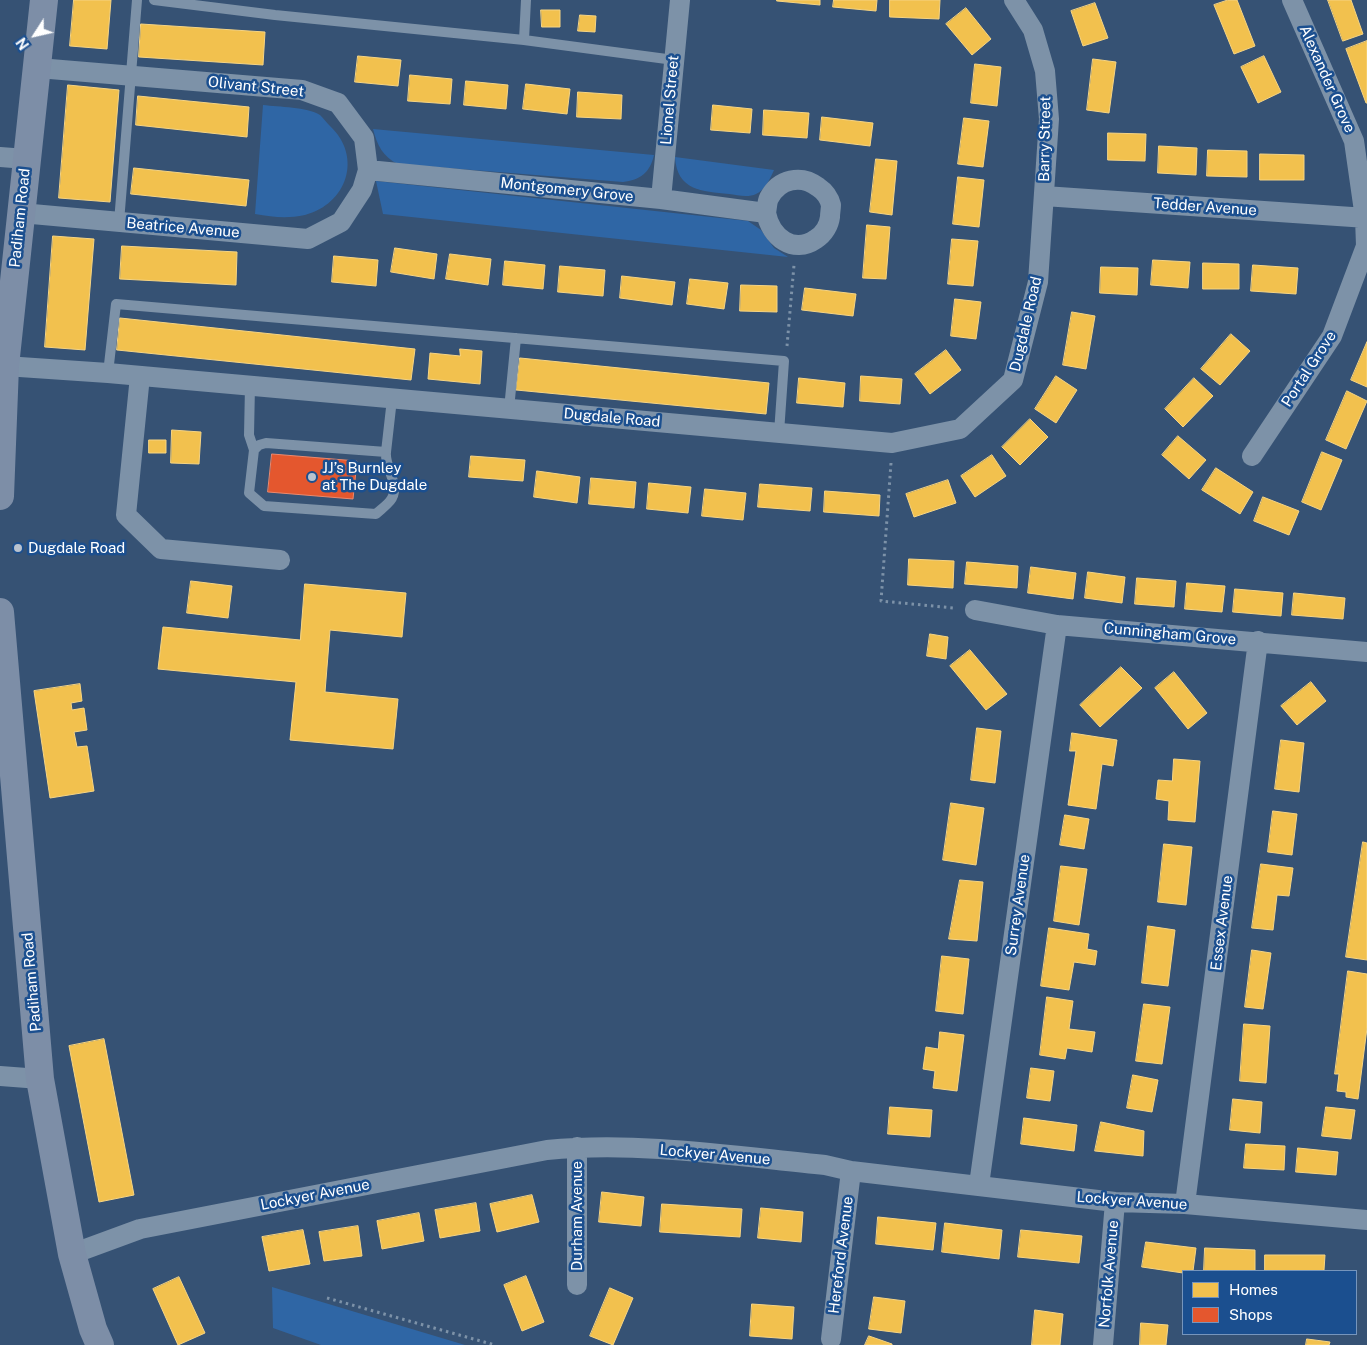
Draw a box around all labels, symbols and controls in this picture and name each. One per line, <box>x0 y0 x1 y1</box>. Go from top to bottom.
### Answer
north arrow <box>10 10 60 60</box>
street label: Alexander Grove <box>1295 22 1359 136</box>
text: N <box>13 35 32 53</box>
street label: Lionel Street <box>657 54 683 146</box>
street label: Olivant Street <box>207 73 305 101</box>
street label: Barry Street <box>1035 96 1055 182</box>
street label: Padiham Road <box>6 168 34 268</box>
street label: Montgomery Grove <box>500 174 634 206</box>
street label: Tedder Avenue <box>1153 194 1257 220</box>
street label: Beatrice Avenue <box>126 214 240 242</box>
street label: Dugdale Road <box>1006 275 1046 373</box>
street label: Portal Grove <box>1278 328 1340 410</box>
street label: Dugdale Road <box>563 405 661 431</box>
place label: JJ’s Burnley at The Dugdale <box>322 459 427 494</box>
marker: JJ’s Burnley at The Dugdale <box>306 471 318 483</box>
place label: Dugdale Road <box>28 539 125 557</box>
marker: Dugdale Road <box>12 542 24 554</box>
street label: Cunningham Grove <box>1103 619 1237 649</box>
street label: Surrey Avenue <box>1002 853 1034 957</box>
street label: Essex Avenue <box>1207 874 1237 972</box>
street label: Padiham Road <box>19 932 45 1032</box>
street label: Lockyer Avenue <box>659 1141 771 1169</box>
street label: Durham Avenue <box>568 1161 586 1271</box>
street label: Lockyer Avenue <box>259 1176 371 1214</box>
street label: Lockyer Avenue <box>1076 1188 1188 1214</box>
street label: Hereford Avenue <box>825 1195 857 1315</box>
street label: Norfolk Avenue <box>1095 1219 1123 1329</box>
legend <box>1182 1270 1357 1335</box>
text: Homes <box>1229 1281 1278 1298</box>
text: Shops <box>1229 1306 1273 1323</box>

